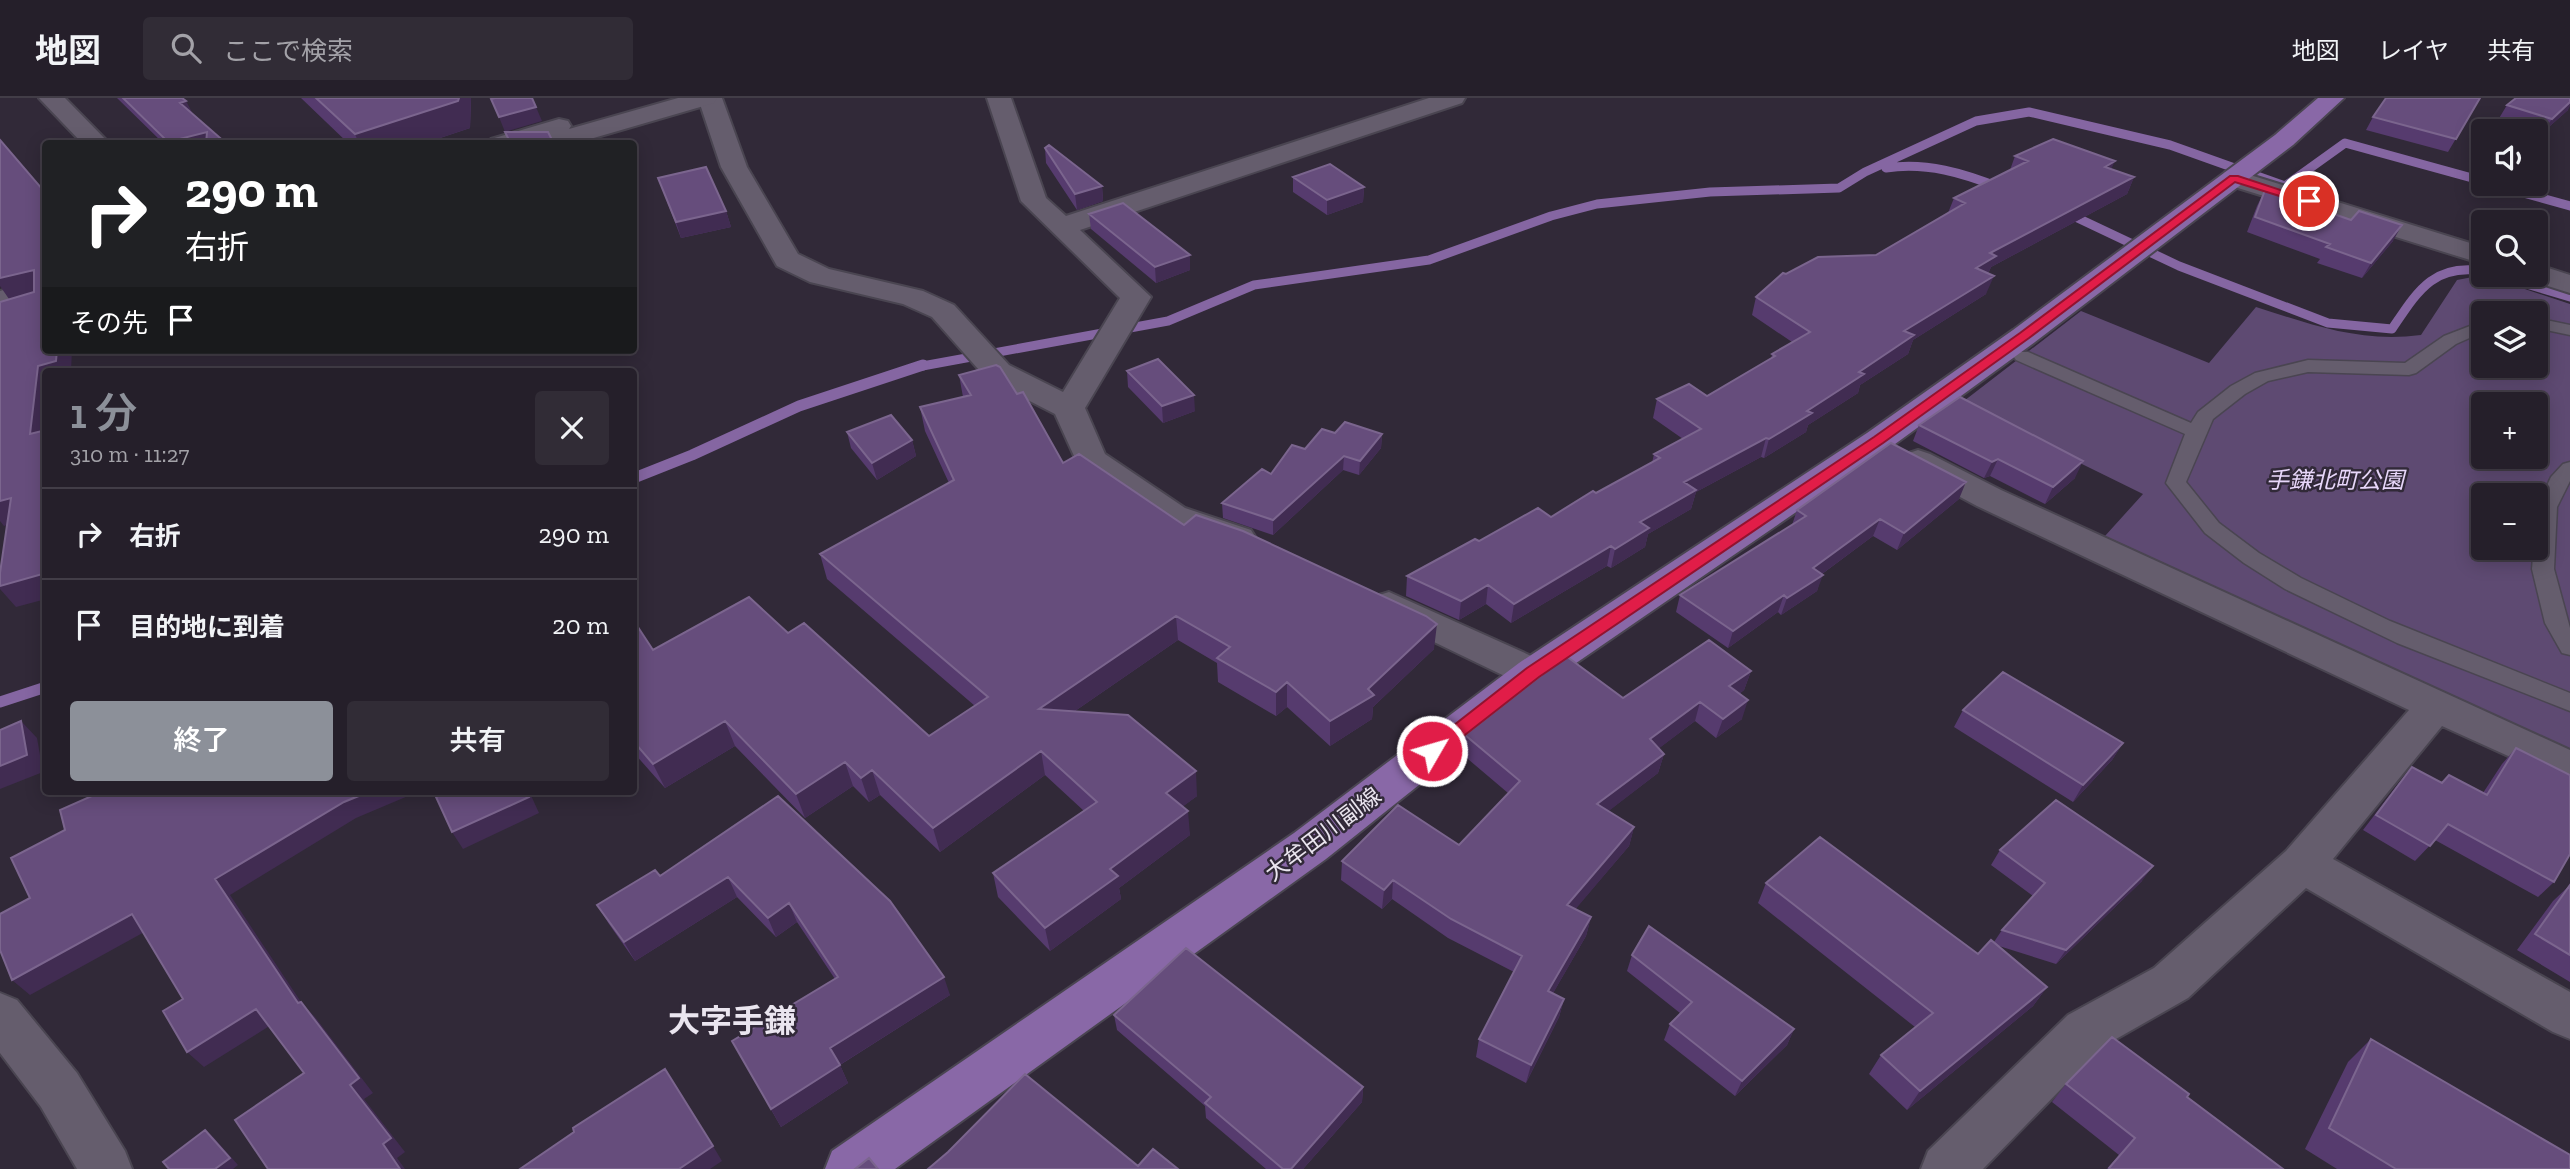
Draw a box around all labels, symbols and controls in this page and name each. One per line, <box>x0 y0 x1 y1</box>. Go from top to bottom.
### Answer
search box <box>143 17 633 80</box>
icon: search <box>167 29 205 67</box>
text: 地図 <box>35 31 101 70</box>
text: ここで検索 <box>223 35 353 67</box>
text: 地図 <box>2292 36 2340 65</box>
text: レイヤ <box>2378 36 2449 65</box>
text: 共有 <box>2487 36 2535 65</box>
map controls <box>2471 119 2548 560</box>
button: sound <box>2471 119 2548 196</box>
text: 290 m <box>185 161 318 220</box>
icon: right <box>70 168 161 259</box>
pin <box>2279 171 2339 231</box>
icon: arrive <box>2290 182 2328 220</box>
button: search <box>2471 210 2548 287</box>
text: 右折 <box>185 228 249 266</box>
icon: arrive <box>162 301 200 339</box>
button: layers <box>2471 301 2548 378</box>
text: その先 <box>70 307 148 339</box>
text: 1 分 <box>70 388 137 439</box>
button: close <box>535 391 609 465</box>
button: + <box>2471 392 2548 469</box>
text: 310 m · 11:27 <box>70 440 189 468</box>
park label: 手鎌北町公園 <box>2266 466 2407 494</box>
button: − <box>2471 483 2548 560</box>
icon: right <box>70 515 108 553</box>
text: 290 m <box>538 518 609 550</box>
text: 右折 <box>129 520 181 552</box>
icon: arrive <box>70 606 108 644</box>
text: 20 m <box>552 609 609 641</box>
text: 目的地に到着 <box>129 611 285 643</box>
button: 終了 <box>70 701 333 781</box>
button: 共有 <box>347 701 609 781</box>
position arrow <box>1395 714 1469 788</box>
street label: 大牟田川副線 <box>1259 781 1387 887</box>
district label: 大字手鎌 <box>668 1002 796 1040</box>

